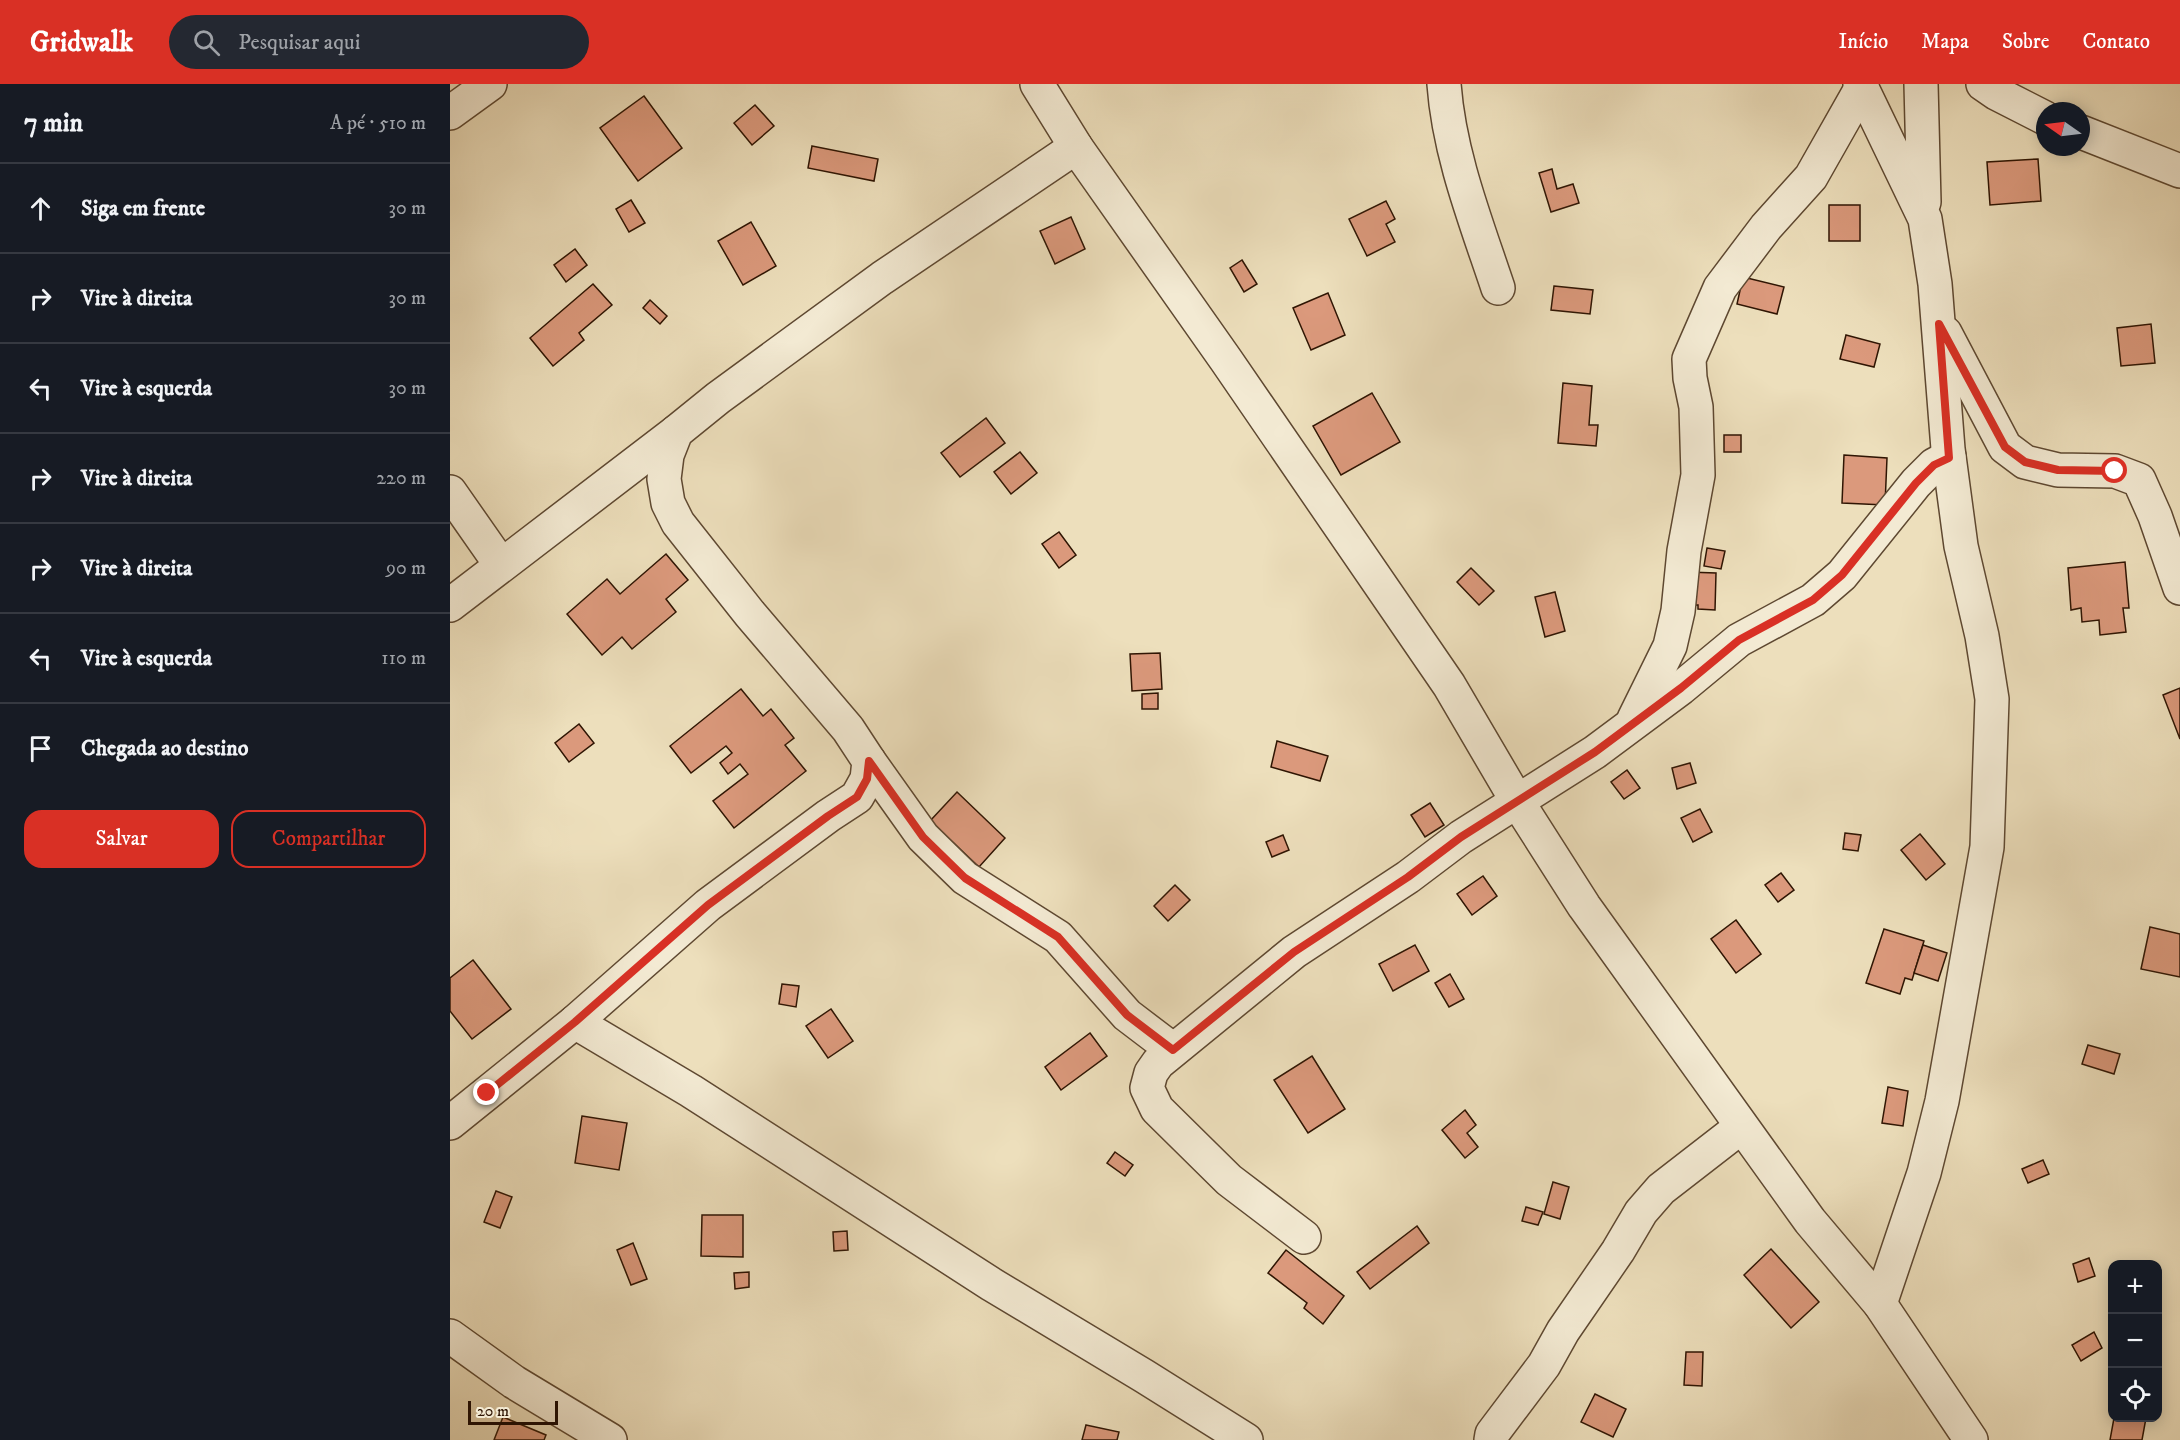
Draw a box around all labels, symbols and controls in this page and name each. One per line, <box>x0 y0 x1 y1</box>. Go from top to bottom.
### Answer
search box <box>169 15 589 69</box>
text: Gridwalk <box>30 25 133 60</box>
icon: search <box>190 26 223 59</box>
text: Pesquisar aqui <box>238 29 360 56</box>
text: Início <box>1839 29 1888 55</box>
text: Mapa <box>1921 29 1969 55</box>
text: Sobre <box>2002 29 2049 55</box>
text: Contato <box>2082 29 2150 55</box>
north arrow <box>2036 102 2090 156</box>
text: 7 min <box>24 107 83 140</box>
text: A pé · 510 m <box>330 111 426 136</box>
icon: ahead <box>24 192 57 225</box>
text: Siga em frente <box>81 195 205 222</box>
text: 30 m <box>388 196 426 221</box>
icon: right <box>24 282 57 315</box>
text: Vire à direita <box>81 285 192 312</box>
text: 30 m <box>388 286 426 311</box>
icon: left <box>24 372 57 405</box>
text: Vire à esquerda <box>81 375 212 402</box>
text: 30 m <box>388 376 426 401</box>
route start <box>2101 457 2127 483</box>
icon: right <box>24 462 57 495</box>
text: Vire à direita <box>81 465 192 492</box>
text: 220 m <box>376 466 426 491</box>
icon: right <box>24 552 57 585</box>
text: Vire à direita <box>81 555 192 582</box>
text: 90 m <box>386 556 426 581</box>
icon: left <box>24 642 57 675</box>
text: Vire à esquerda <box>81 645 212 672</box>
text: 110 m <box>381 646 426 671</box>
icon: arrive <box>24 732 57 765</box>
text: Chegada ao destino <box>81 735 248 762</box>
button: Salvar <box>24 810 219 868</box>
button: Compartilhar <box>231 810 426 868</box>
route end <box>473 1079 499 1105</box>
map controls <box>2108 1260 2162 1422</box>
button: + <box>2108 1260 2162 1314</box>
button: − <box>2108 1314 2162 1368</box>
button: locate <box>2108 1368 2162 1422</box>
scale bar <box>468 1398 558 1426</box>
text: 20 m <box>477 1401 509 1421</box>

